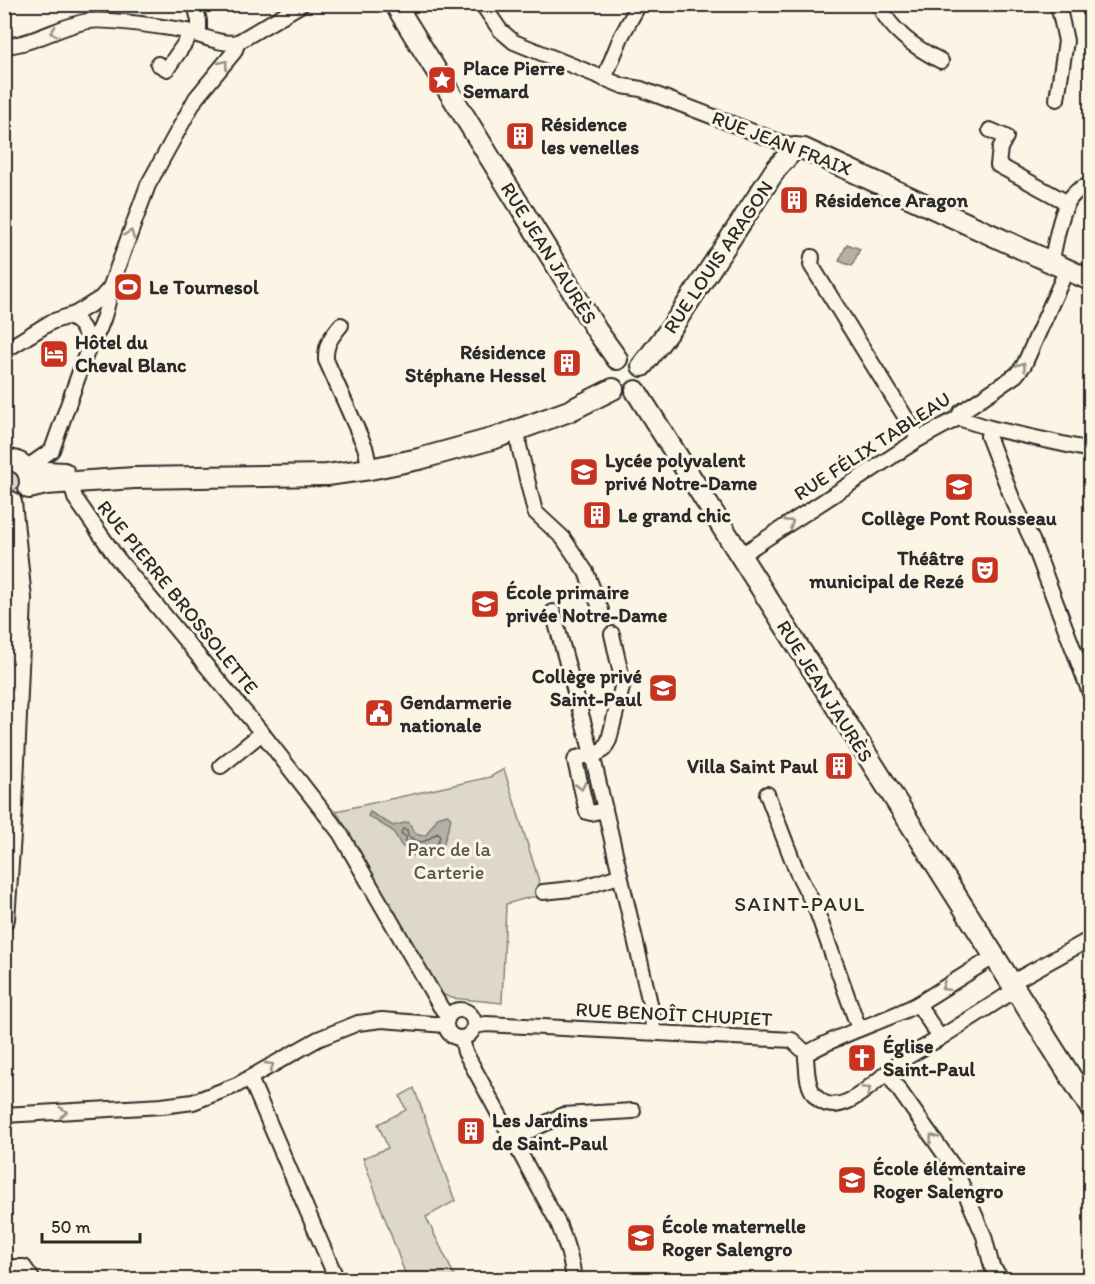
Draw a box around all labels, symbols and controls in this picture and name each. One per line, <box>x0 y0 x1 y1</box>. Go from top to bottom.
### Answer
one-way arrow <box>49 25 60 37</box>
place label: Place Pierre Semard <box>463 56 566 103</box>
one-way arrow <box>217 60 228 71</box>
place icon: Place Pierre Semard <box>426 64 458 96</box>
street label: RUE JEAN FRAIX <box>709 105 856 181</box>
place label: Résidence les venelles <box>541 112 639 159</box>
building icon: Résidence les venelles <box>504 120 536 152</box>
street label: RUE LOUIS ARAGON <box>658 176 778 338</box>
street label: RUE JEAN JAURÈS <box>496 178 602 328</box>
building icon: Résidence Aragon <box>778 184 810 216</box>
place label: Résidence Aragon <box>815 188 969 213</box>
one-way arrow <box>123 229 136 240</box>
sports icon: Le Tournesol <box>112 271 144 303</box>
place label: Le Tournesol <box>149 275 259 299</box>
place label: Hôtel du Cheval Blanc <box>75 330 187 377</box>
hotel icon: Hôtel du Cheval Blanc <box>38 338 70 370</box>
place label: Résidence Stéphane Hessel <box>405 340 546 388</box>
building icon: Résidence Stéphane Hessel <box>551 347 583 379</box>
one-way arrow <box>1014 361 1025 372</box>
street label: RUE FÉLIX TABLEAU <box>789 386 955 506</box>
place label: Lycée polyvalent privé Notre-Dame <box>604 448 758 496</box>
school or university icon: Lycée polyvalent privé Notre-Dame <box>568 456 600 488</box>
school or university icon: Collège Pont Rousseau <box>943 471 975 503</box>
street label: RUE PIERRE BROSSOLETTE <box>92 495 264 699</box>
building icon: Le grand chic <box>581 499 613 531</box>
place label: Le grand chic <box>618 503 731 528</box>
place label: Collège Pont Rousseau <box>861 506 1057 531</box>
one-way arrow <box>783 519 794 530</box>
place label: Théâtre municipal de Rezé <box>808 546 964 594</box>
theatre icon: Théâtre municipal de Rezé <box>969 554 1001 586</box>
place label: École primaire privée Notre-Dame <box>505 580 668 628</box>
school or university icon: École primaire privée Notre-Dame <box>469 588 501 620</box>
street label: RUE JEAN JAURÈS <box>772 616 878 766</box>
place label: Collège privé Saint-Paul <box>532 664 642 711</box>
school or university icon: Collège privé Saint-Paul <box>647 672 679 704</box>
place label: Gendarmerie nationale <box>399 690 512 737</box>
public building icon: Gendarmerie nationale <box>363 697 395 729</box>
building icon: Villa Saint Paul <box>823 750 855 782</box>
place label: Villa Saint Paul <box>687 754 818 778</box>
one-way arrow <box>573 781 586 791</box>
park label: Parc de la Carterie <box>407 837 491 884</box>
district label: SAINT-PAUL <box>734 891 866 916</box>
one-way arrow <box>941 980 951 992</box>
street label: RUE BENOÎT CHUPIET <box>575 997 773 1031</box>
place label: Église Saint-Paul <box>883 1034 975 1081</box>
church icon: Église Saint-Paul <box>846 1042 878 1074</box>
one-way arrow <box>264 1062 274 1073</box>
one-way arrow <box>860 1086 871 1097</box>
one-way arrow <box>58 1105 67 1118</box>
place label: Les Jardins de Saint-Paul <box>492 1108 608 1155</box>
building icon: Les Jardins de Saint-Paul <box>455 1115 487 1147</box>
one-way arrow <box>929 1134 940 1145</box>
place label: École élémentaire Roger Salengro <box>873 1156 1026 1204</box>
school or university icon: École élémentaire Roger Salengro <box>836 1164 868 1196</box>
scale bar <box>42 1206 140 1244</box>
place label: École maternelle Roger Salengro <box>662 1214 806 1262</box>
text: 50 m <box>51 1216 91 1238</box>
school or university icon: École maternelle Roger Salengro <box>625 1222 657 1254</box>

